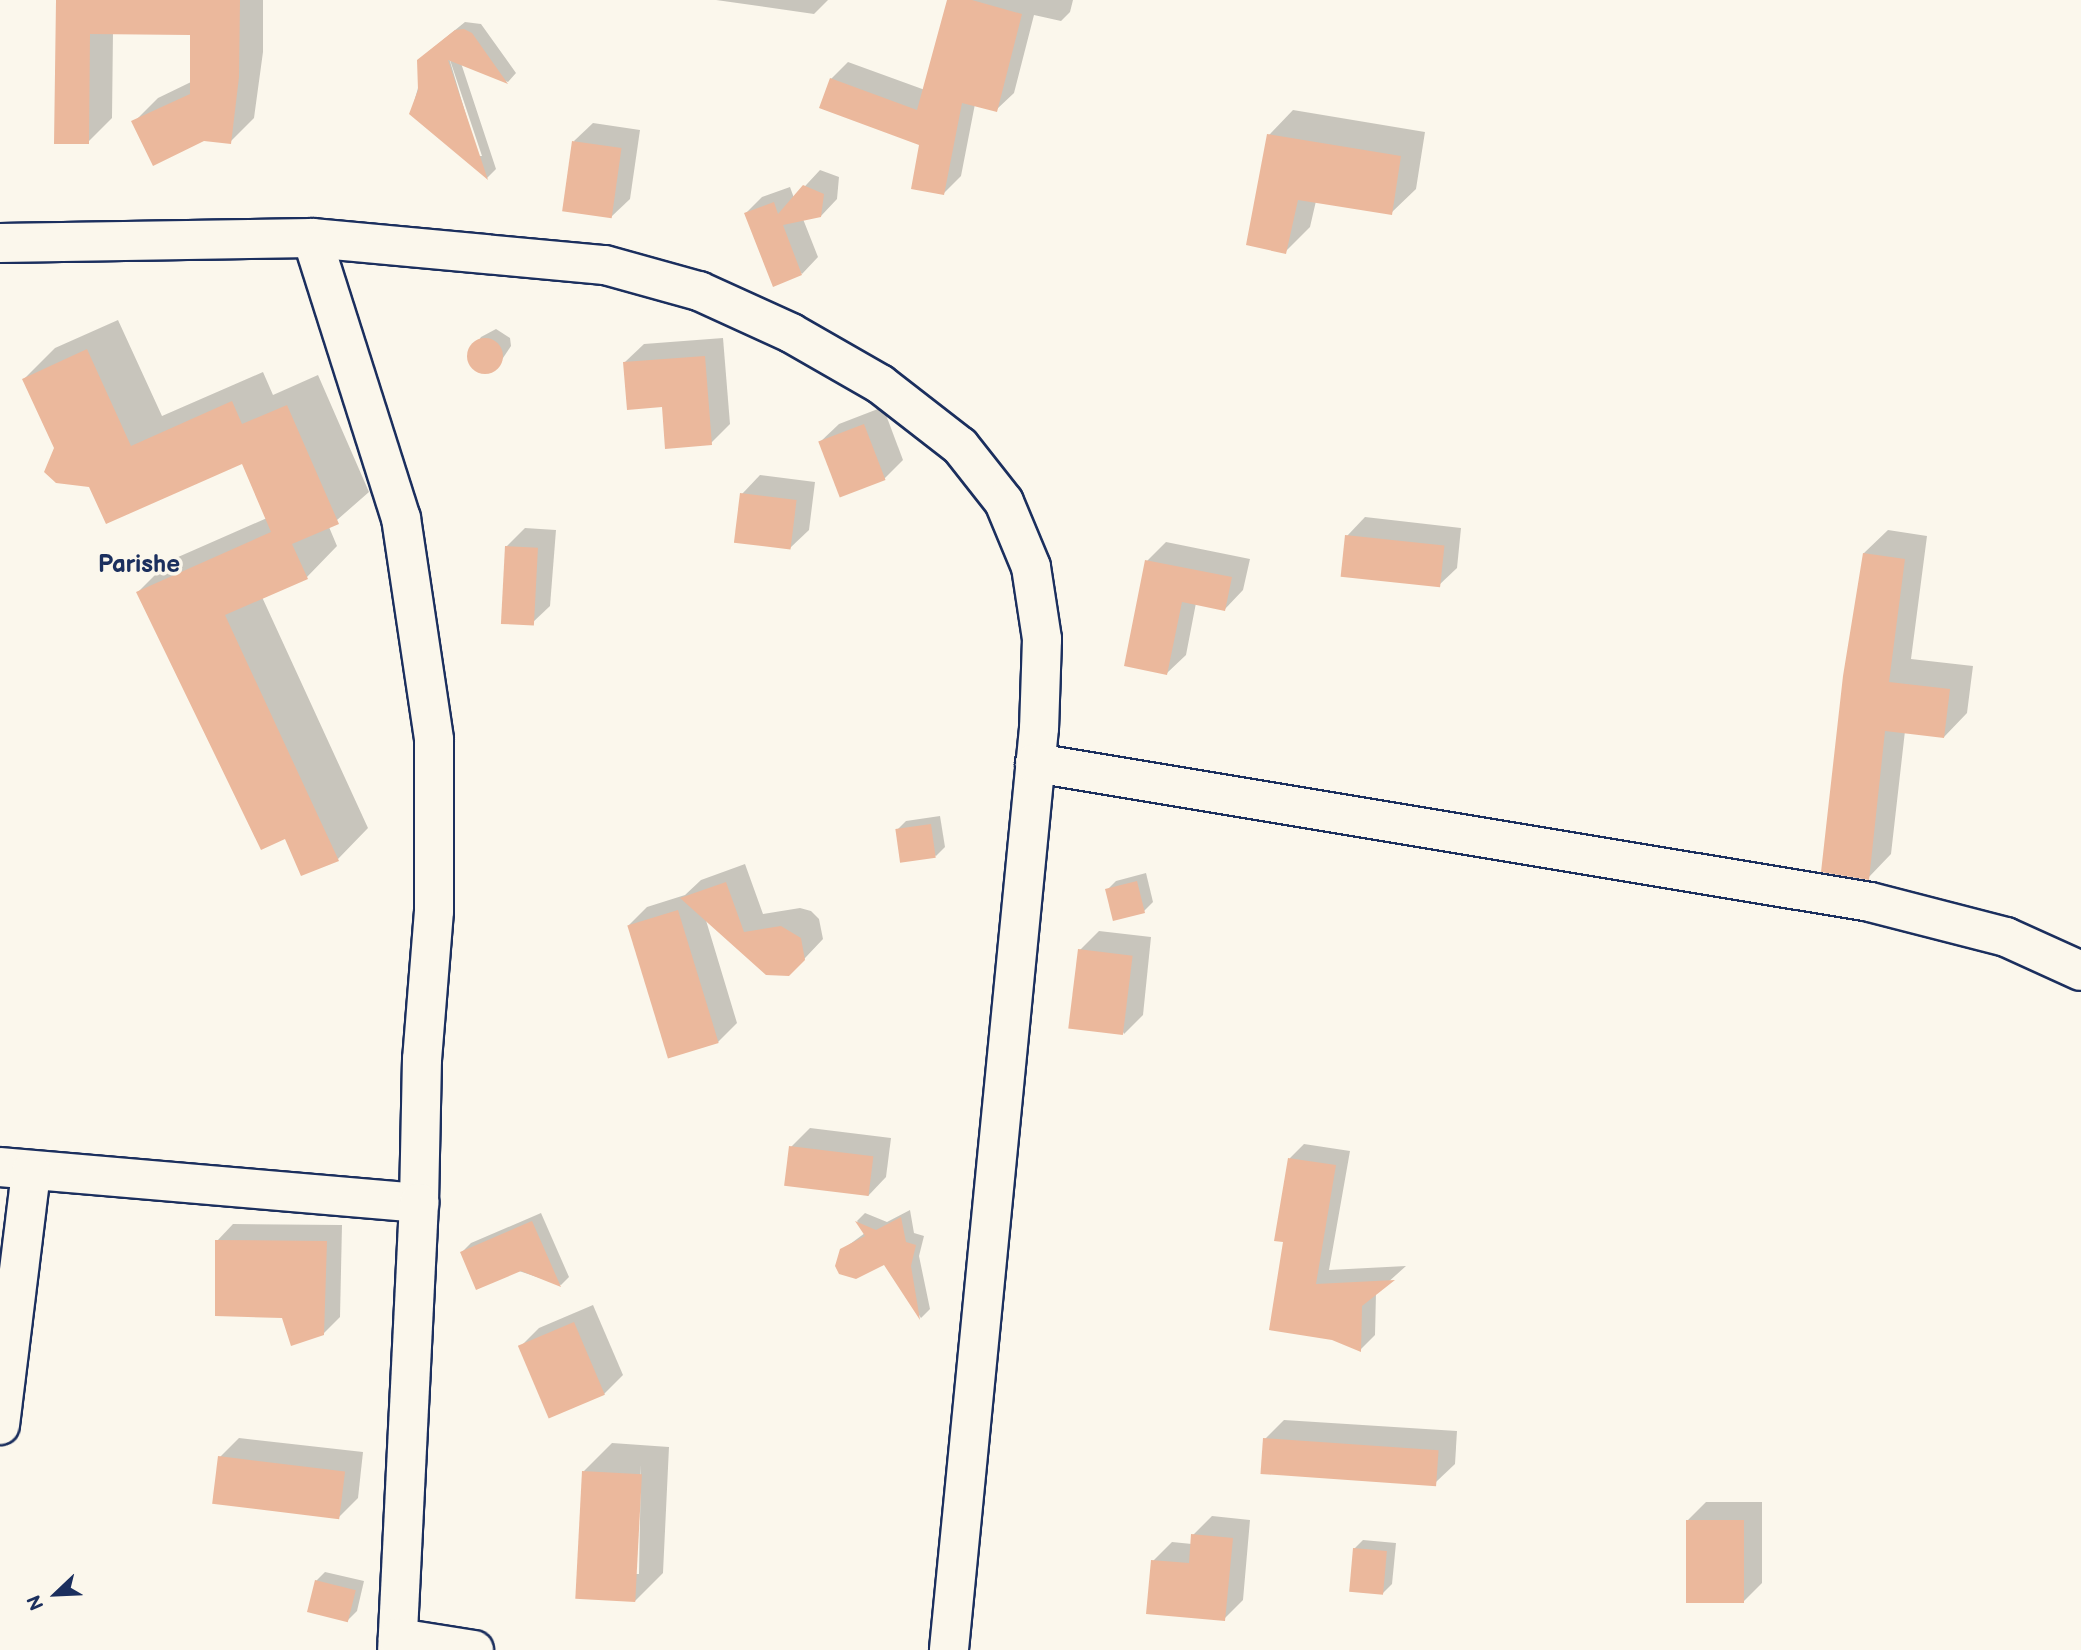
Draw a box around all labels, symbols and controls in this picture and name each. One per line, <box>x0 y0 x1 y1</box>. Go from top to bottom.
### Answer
district label: Parishe <box>98 551 180 579</box>
north arrow <box>21 1559 91 1629</box>
text: N <box>23 1591 50 1613</box>

